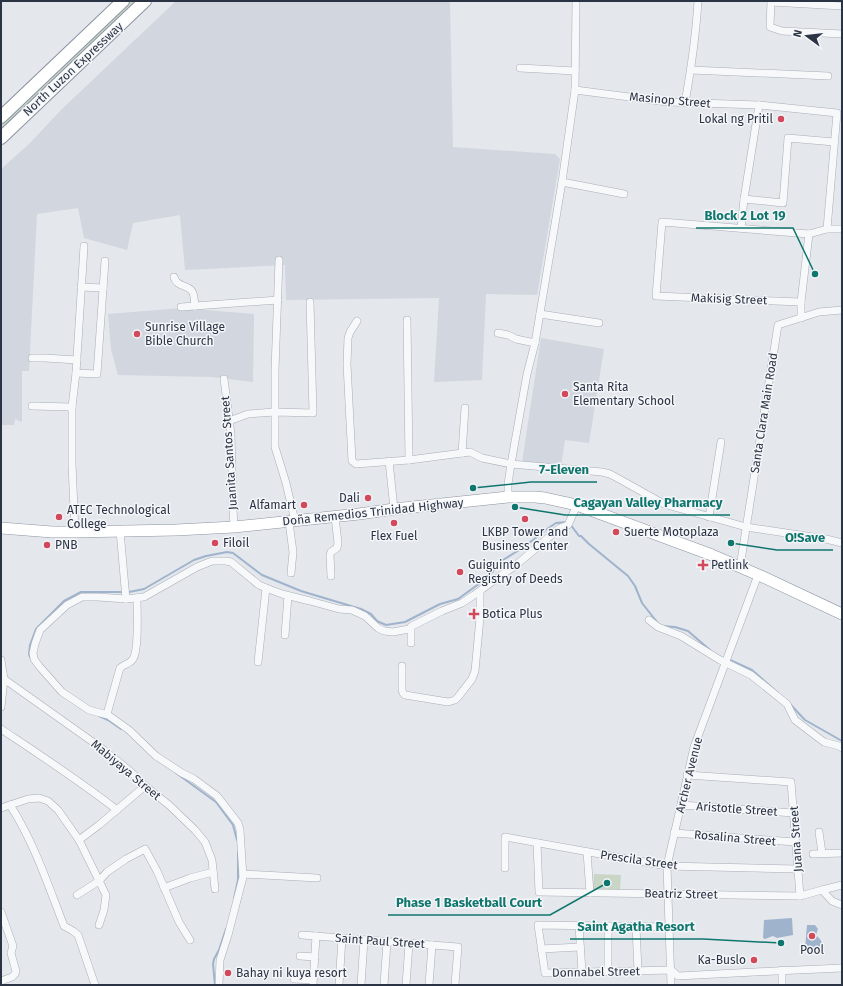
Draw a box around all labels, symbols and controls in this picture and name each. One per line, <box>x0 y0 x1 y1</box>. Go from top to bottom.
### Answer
north arrow <box>787 16 827 56</box>
street label: North Luzon Expressway <box>20 19 126 119</box>
text: N <box>791 28 805 39</box>
street label: Masinop Street <box>629 89 712 111</box>
place label: Lokal ng Pritil <box>699 112 773 126</box>
marker: Lokal ng Pritil <box>776 114 786 124</box>
callout: Block 2 Lot 19 <box>696 203 793 228</box>
text: Block 2 Lot 19 <box>704 208 786 223</box>
street label: Makisig Street <box>691 291 768 307</box>
place label: Sunrise Village Bible Church <box>145 320 225 348</box>
marker: Sunrise Village Bible Church <box>132 329 142 339</box>
street label: Santa Clara Main Road <box>748 352 780 474</box>
place label: Santa Rita Elementary School <box>573 380 675 408</box>
marker: Santa Rita Elementary School <box>560 389 570 399</box>
street label: Juanita Santos Street <box>218 395 240 510</box>
callout: 7-Eleven <box>531 457 597 482</box>
text: 7-Eleven <box>539 462 589 477</box>
callout: Cagayan Valley Pharmacy <box>565 490 730 515</box>
place label: Dali <box>339 491 360 505</box>
marker: Dali <box>363 493 373 503</box>
text: Cagayan Valley Pharmacy <box>573 495 723 510</box>
street label: Doña Remedios Trinidad Highway <box>282 496 464 528</box>
place label: Alfamart <box>250 498 297 512</box>
marker: Alfamart <box>299 500 309 510</box>
place label: ATEC Technological College <box>67 503 171 531</box>
marker: ATEC Technological College <box>54 512 64 522</box>
marker: LKBP Tower and Business Center <box>520 514 530 524</box>
marker: Flex Fuel <box>389 518 399 528</box>
place label: LKBP Tower and Business Center <box>482 525 569 553</box>
place label: Suerte Motoplaza <box>624 525 719 539</box>
callout: O!Save <box>777 525 833 550</box>
marker: Suerte Motoplaza <box>611 527 621 537</box>
place label: Flex Fuel <box>370 529 418 543</box>
text: O!Save <box>785 530 825 545</box>
place label: Filoil <box>223 536 250 550</box>
place label: PNB <box>55 538 77 552</box>
marker: Filoil <box>210 538 220 548</box>
marker: PNB <box>42 540 52 550</box>
place label: Guiguinto Registry of Deeds <box>468 558 563 586</box>
place label: Petlink <box>711 558 749 572</box>
marker: Petlink <box>698 560 708 570</box>
marker: Guiguinto Registry of Deeds <box>455 567 465 577</box>
place label: Botica Plus <box>482 607 543 621</box>
marker: Botica Plus <box>469 609 479 619</box>
street label: Archer Avenue <box>673 735 705 815</box>
street label: Mabiyaya Street <box>88 737 164 804</box>
street label: Aristotle Street <box>696 799 779 819</box>
street label: Juana Street <box>787 805 805 873</box>
street label: Rosalina Street <box>693 827 777 849</box>
street label: Prescila Street <box>599 848 679 872</box>
street label: Beatriz Street <box>644 886 719 902</box>
callout: Phase 1 Basketball Court <box>388 890 550 915</box>
text: Phase 1 Basketball Court <box>396 895 543 910</box>
callout: Saint Agatha Resort <box>570 914 703 939</box>
text: Saint Agatha Resort <box>577 919 696 934</box>
street label: Saint Paul Street <box>335 931 426 951</box>
marker: Pool <box>807 931 817 941</box>
place label: Pool <box>800 943 825 957</box>
place label: Ka-Buslo <box>697 953 746 967</box>
marker: Ka-Buslo <box>749 955 759 965</box>
street label: Donnabel Street <box>552 964 641 980</box>
place label: Bahay ni kuya resort <box>236 966 347 980</box>
marker: Bahay ni kuya resort <box>223 968 233 978</box>

